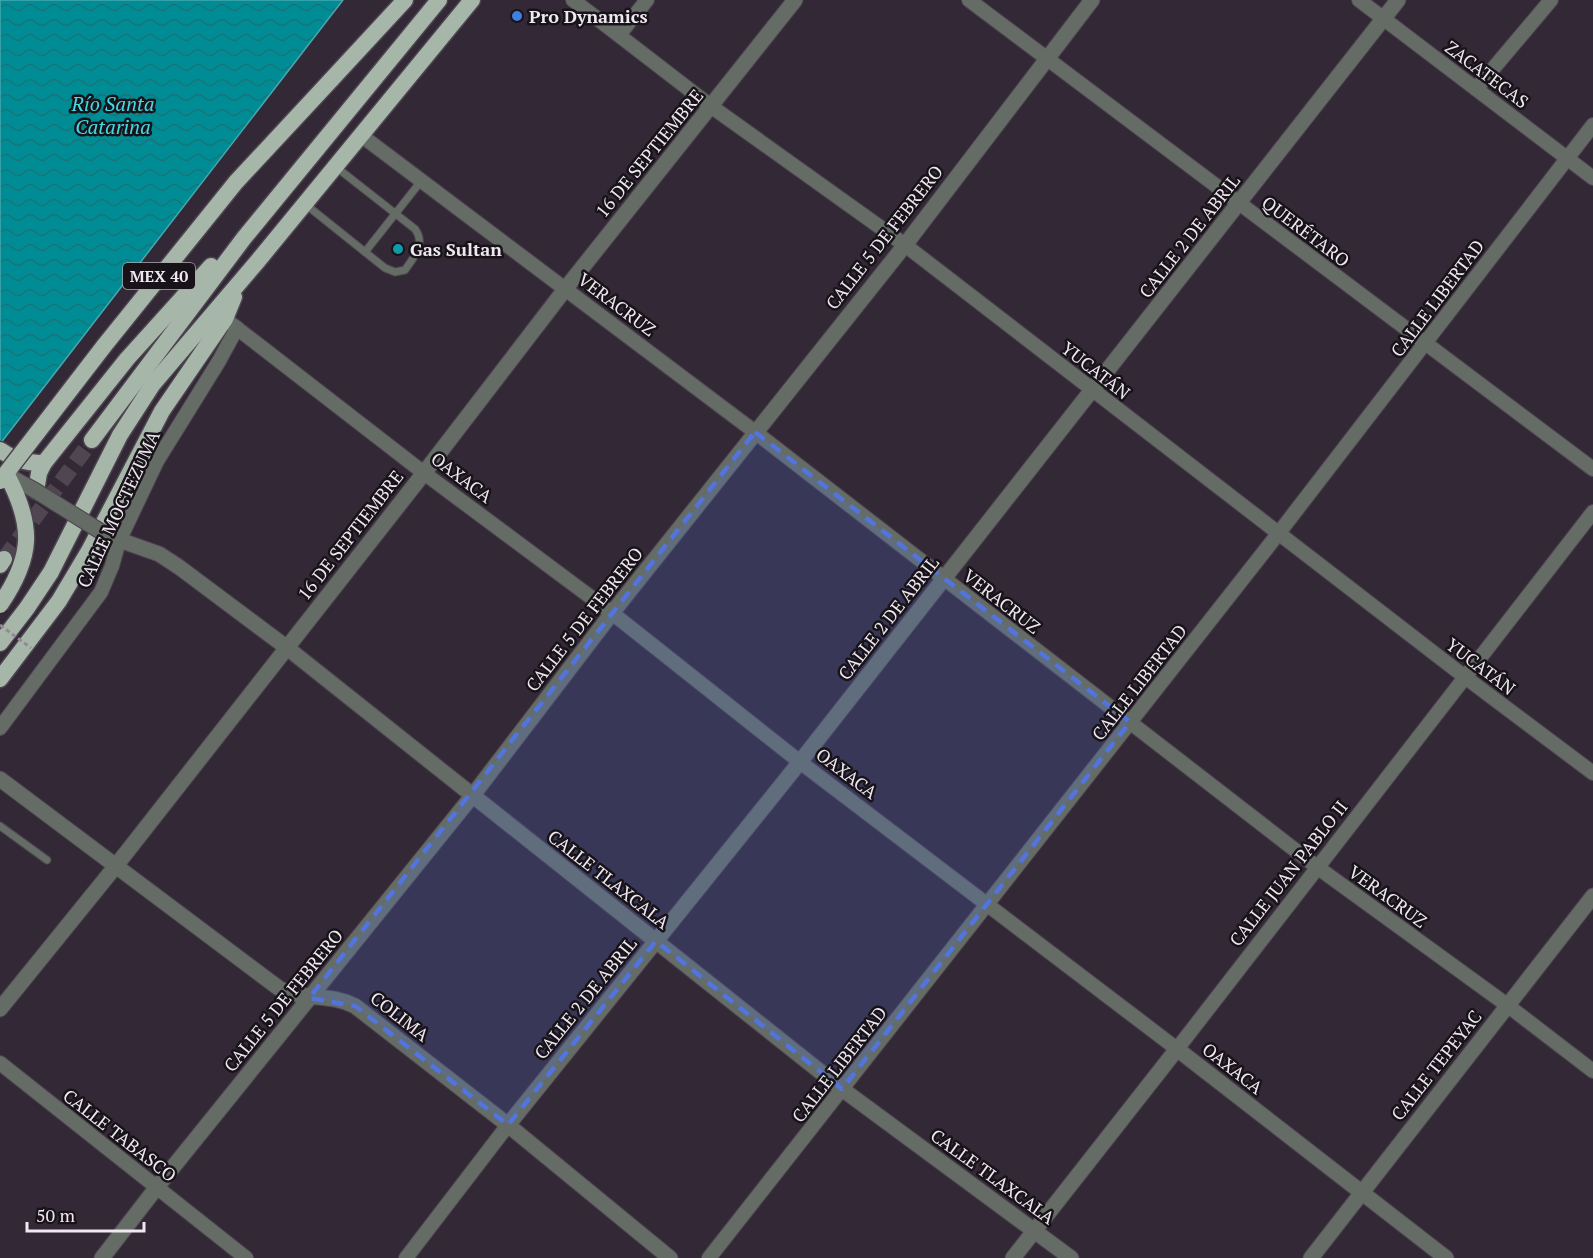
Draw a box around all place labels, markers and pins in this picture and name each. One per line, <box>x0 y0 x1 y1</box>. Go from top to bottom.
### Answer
place label: Pro Dynamics <box>529 4 648 28</box>
marker: Pro Dynamics <box>510 9 524 23</box>
place label: Gas Sultan <box>410 237 502 261</box>
marker: Gas Sultan <box>391 242 405 256</box>

